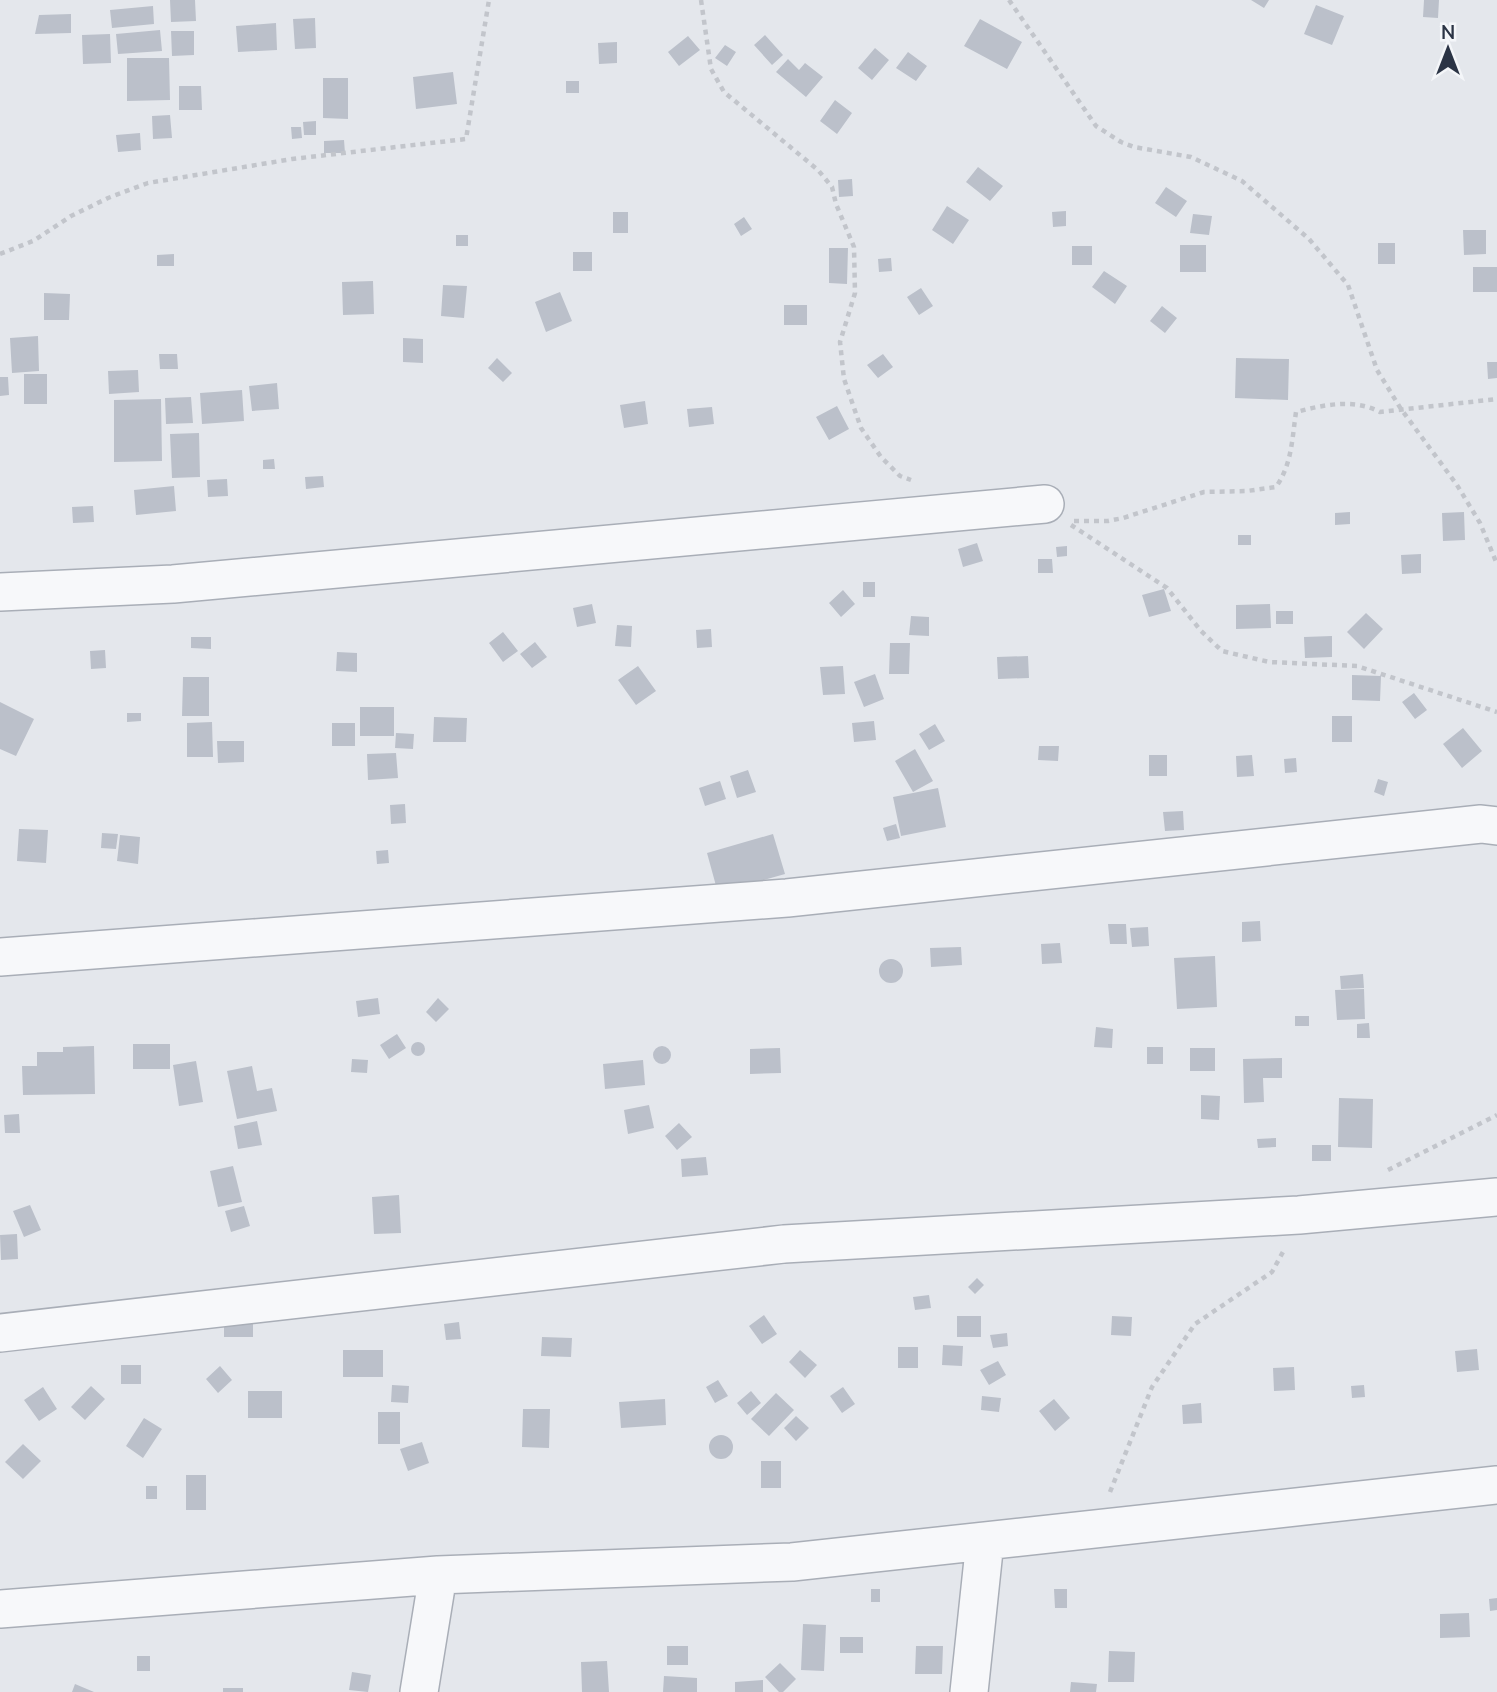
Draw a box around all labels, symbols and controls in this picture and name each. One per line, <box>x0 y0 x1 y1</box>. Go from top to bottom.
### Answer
north arrow <box>1413 14 1483 84</box>
text: N <box>1441 20 1455 46</box>

